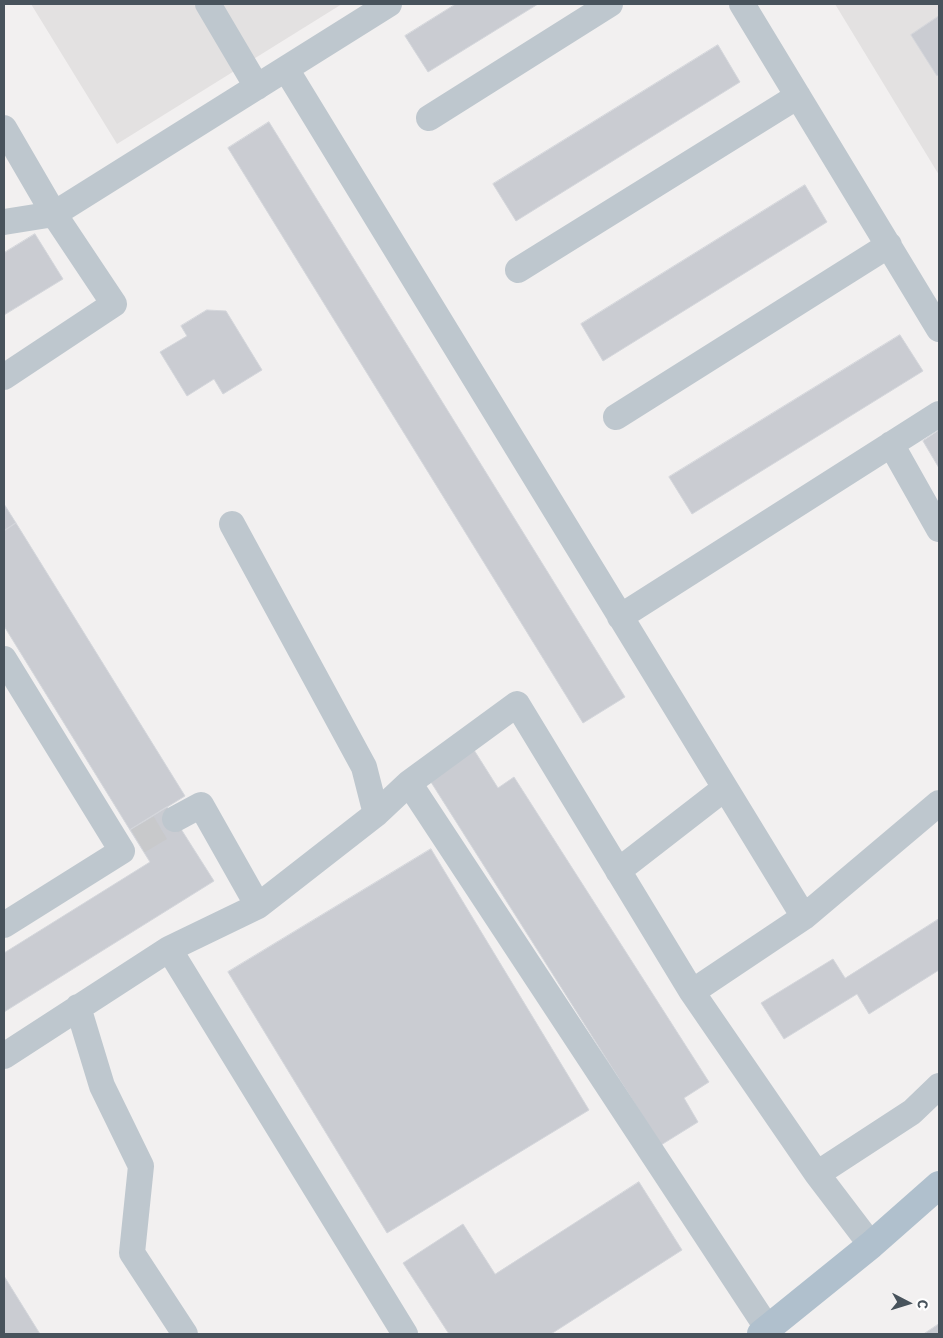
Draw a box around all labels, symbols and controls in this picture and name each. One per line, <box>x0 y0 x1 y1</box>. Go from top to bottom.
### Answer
north arrow <box>883 1278 933 1328</box>
text: С <box>914 1299 932 1310</box>

